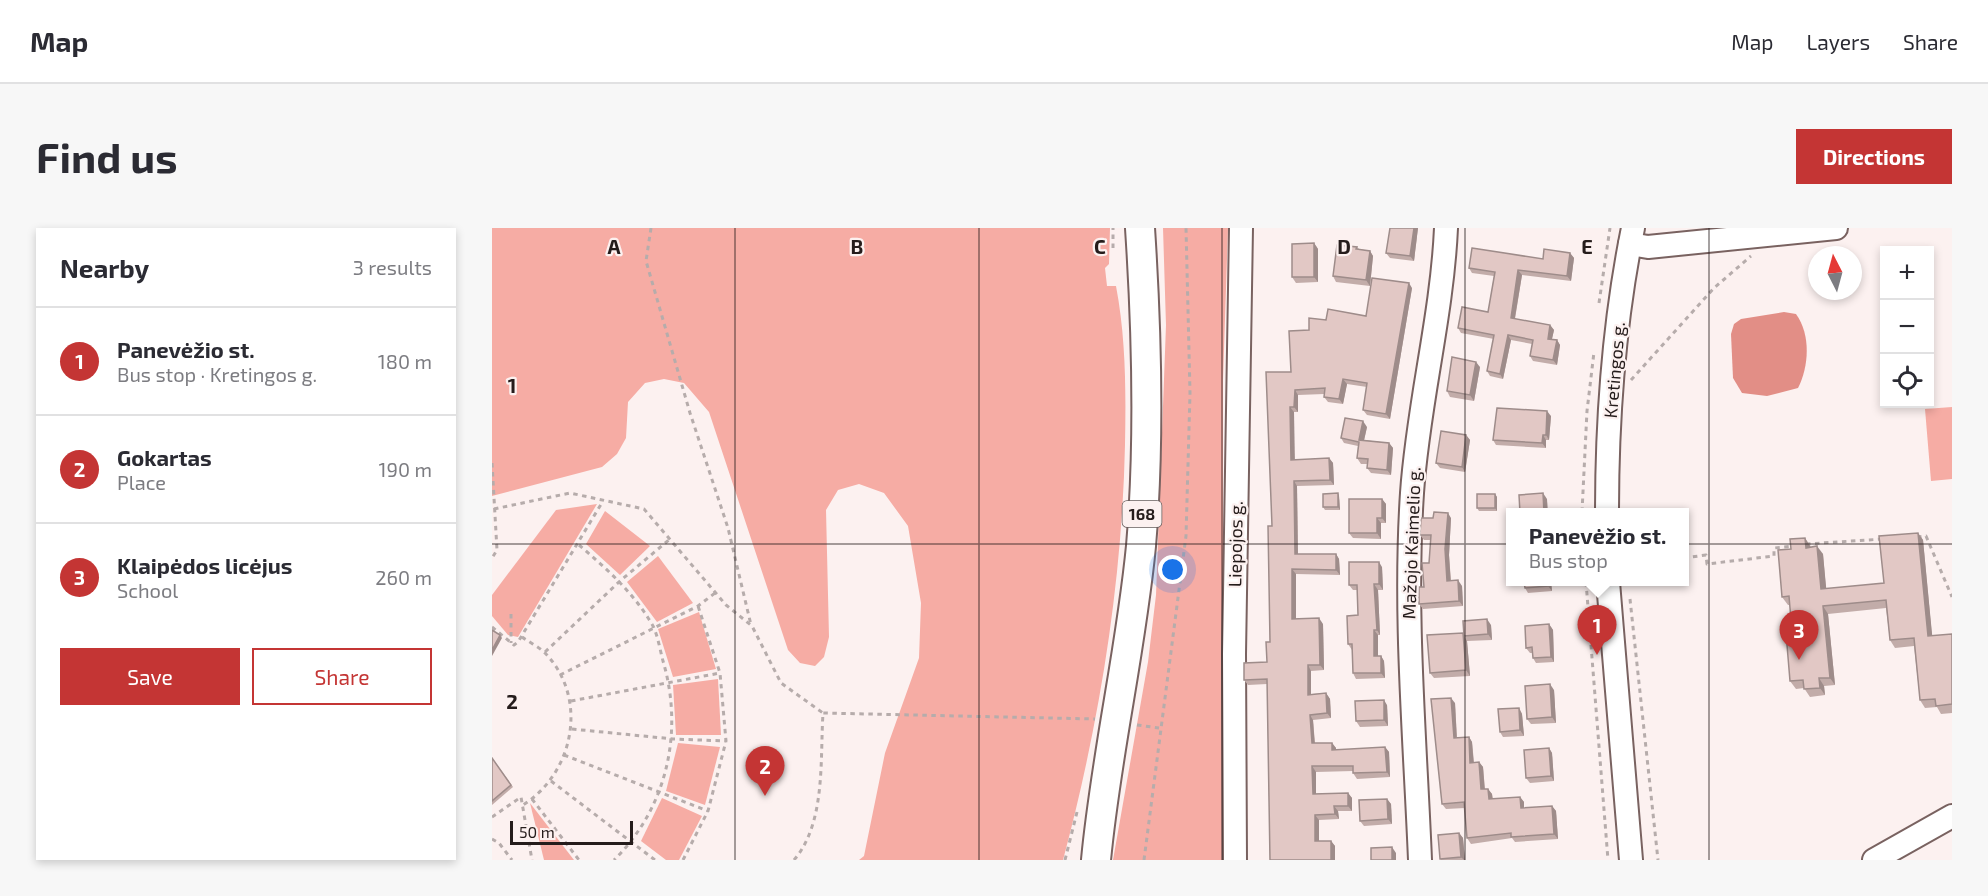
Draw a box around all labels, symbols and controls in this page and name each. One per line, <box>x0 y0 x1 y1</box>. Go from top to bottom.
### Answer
text: Map <box>30 24 88 58</box>
text: Map <box>1731 29 1773 54</box>
text: Layers <box>1806 29 1870 54</box>
text: Share <box>1903 29 1958 54</box>
button: Directions <box>1796 129 1952 184</box>
text: Find us <box>36 131 178 181</box>
text: A <box>607 234 621 258</box>
text: B <box>851 234 863 258</box>
text: C <box>1094 234 1106 258</box>
text: D <box>1337 234 1351 258</box>
text: E <box>1581 234 1593 258</box>
north arrow <box>1808 246 1862 300</box>
map controls <box>1880 246 1934 408</box>
button: + <box>1880 246 1934 300</box>
text: Nearby <box>60 252 149 283</box>
text: 3 results <box>353 255 432 279</box>
button: − <box>1880 300 1934 354</box>
street label: Kretingos g. <box>1599 321 1629 419</box>
text: Panevėžio st. <box>117 336 255 362</box>
text: 1 <box>75 349 84 373</box>
text: 180 m <box>378 349 432 373</box>
button: locate <box>1880 354 1934 408</box>
text: Bus stop · Kretingos g. <box>117 362 317 386</box>
text: 1 <box>508 373 516 397</box>
text: Gokartas <box>117 444 212 470</box>
text: 2 <box>74 457 85 481</box>
text: 190 m <box>379 457 432 481</box>
street label: Mažojo Kaimelio g. <box>1397 466 1425 620</box>
text: Place <box>117 470 166 494</box>
road number: 168 <box>1122 501 1162 527</box>
street label: Liepojos g. <box>1223 501 1247 587</box>
popup <box>1506 508 1689 586</box>
text: Panevėžio st. <box>1529 522 1666 548</box>
text: Bus stop <box>1529 548 1608 572</box>
text: Klaipėdos licėjus <box>117 552 293 578</box>
your location <box>1158 555 1187 584</box>
text: 3 <box>74 565 85 589</box>
text: 260 m <box>375 565 432 589</box>
text: School <box>117 578 178 602</box>
pin: 1 <box>1578 606 1616 655</box>
pin: 3 <box>1780 610 1818 660</box>
button: Save <box>60 648 240 705</box>
button: Share <box>252 648 432 705</box>
text: 2 <box>506 689 518 713</box>
pin: 2 <box>746 746 784 796</box>
scale bar <box>510 818 633 846</box>
text: 50 m <box>519 822 555 841</box>

